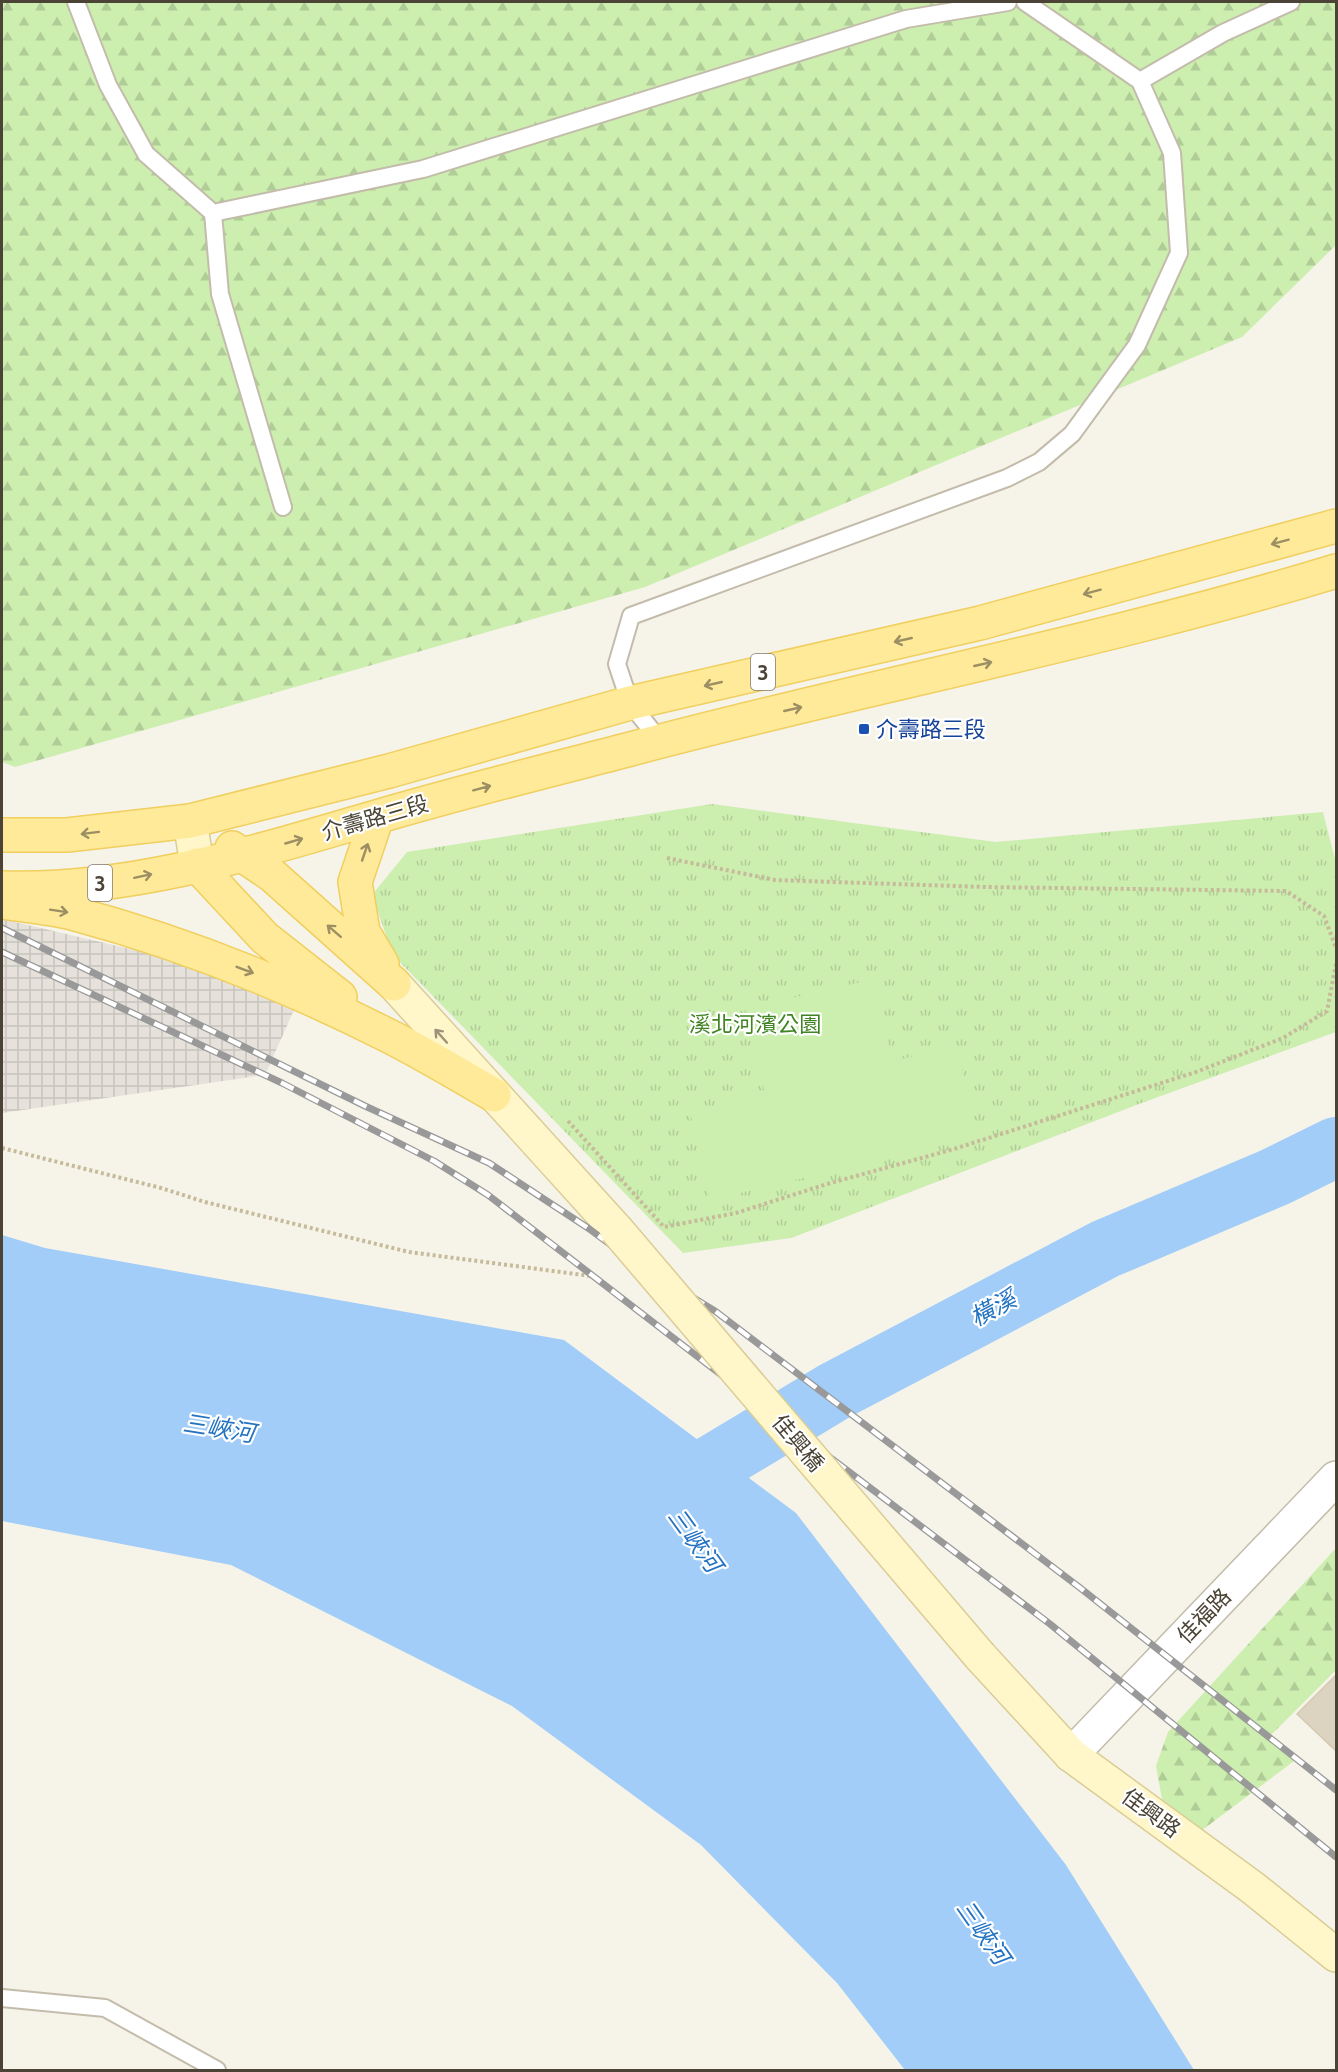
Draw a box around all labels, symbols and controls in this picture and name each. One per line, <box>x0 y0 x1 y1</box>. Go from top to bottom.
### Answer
one-way arrow <box>1271 536 1290 548</box>
one-way arrow <box>1083 587 1102 599</box>
one-way arrow <box>894 635 913 647</box>
road number: 3 <box>751 654 775 690</box>
one-way arrow <box>973 658 992 670</box>
one-way arrow <box>704 679 723 690</box>
one-way arrow <box>783 703 802 715</box>
place label: 介壽路三段 <box>876 716 986 743</box>
marker: 介壽路三段 <box>857 722 871 736</box>
one-way arrow <box>472 781 491 793</box>
street label: 介壽路三段 <box>318 790 432 846</box>
one-way arrow <box>81 828 101 839</box>
one-way arrow <box>284 835 303 846</box>
one-way arrow <box>360 843 371 862</box>
road number: 3 <box>88 865 112 901</box>
one-way arrow <box>133 870 152 881</box>
one-way arrow <box>49 905 69 916</box>
one-way arrow <box>327 924 342 938</box>
one-way arrow <box>235 965 254 976</box>
park label: 溪北河濱公園 <box>689 1011 821 1038</box>
one-way arrow <box>434 1029 448 1044</box>
water label: 橫溪 <box>965 1283 1024 1332</box>
water label: 三峽河 <box>181 1408 261 1449</box>
street label: 佳興橋 <box>766 1409 830 1477</box>
water label: 三峽河 <box>662 1502 730 1581</box>
street label: 佳福路 <box>1171 1583 1237 1649</box>
street label: 佳興路 <box>1116 1783 1186 1843</box>
water label: 三峽河 <box>950 1894 1018 1973</box>

